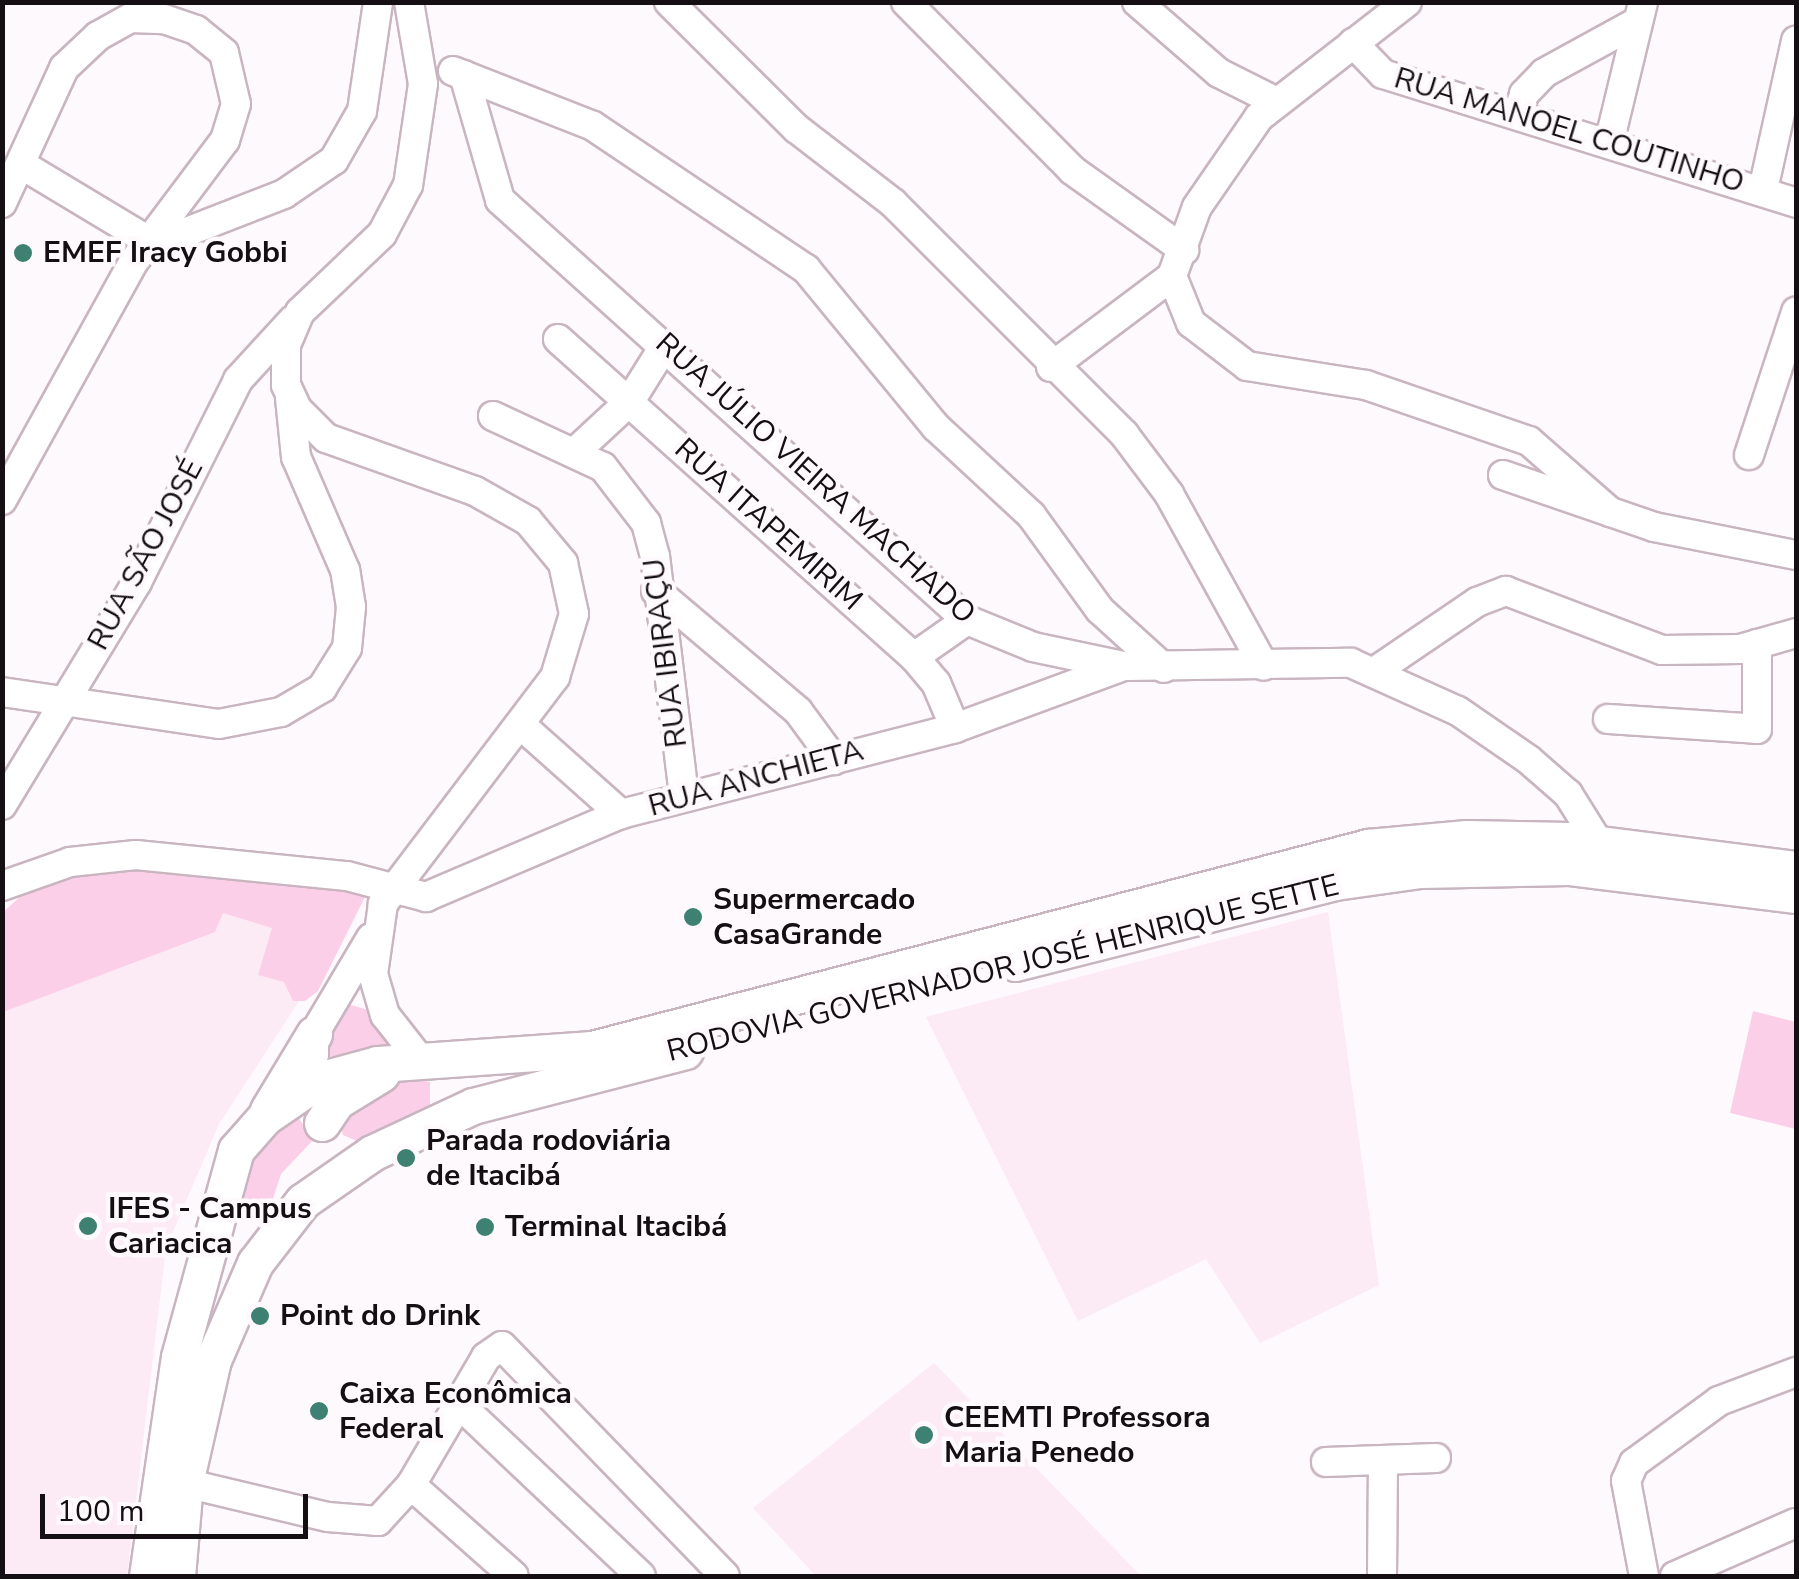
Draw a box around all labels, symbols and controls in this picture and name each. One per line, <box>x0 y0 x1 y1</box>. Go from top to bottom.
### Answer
street label: RUA MANOEL COUTINHO <box>1390 61 1748 201</box>
place label: EMEF Iracy Gobbi <box>43 235 288 271</box>
marker: EMEF Iracy Gobbi <box>12 242 34 264</box>
street label: RUA JÚLIO VIEIRA MACHADO <box>648 326 982 632</box>
street label: RUA ITAPEMIRIM <box>667 431 869 619</box>
street label: RUA SÃO JOSÉ <box>81 454 211 656</box>
street label: RUA IBIRAÇU <box>637 556 695 750</box>
street label: RUA ANCHIETA <box>645 733 867 825</box>
street label: RODOVIA GOVERNADOR JOSÉ HENRIQUE SETTE <box>663 868 1343 1070</box>
place label: Supermercado CasaGrande <box>713 882 915 952</box>
marker: Supermercado CasaGrande <box>682 906 704 928</box>
place label: Parada rodoviária de Itacibá <box>426 1123 671 1194</box>
marker: Parada rodoviária de Itacibá <box>395 1147 417 1169</box>
place label: IFES - Campus Cariacica <box>108 1191 312 1262</box>
place label: Terminal Itacibá <box>505 1209 727 1245</box>
marker: IFES - Campus Cariacica <box>77 1215 99 1237</box>
marker: Terminal Itacibá <box>474 1216 496 1238</box>
place label: Point do Drink <box>280 1298 480 1334</box>
marker: Point do Drink <box>249 1305 271 1327</box>
place label: Caixa Econômica Federal <box>339 1376 572 1446</box>
marker: Caixa Econômica Federal <box>308 1400 330 1422</box>
place label: CEEMTI Professora Maria Penedo <box>944 1400 1211 1470</box>
marker: CEEMTI Professora Maria Penedo <box>913 1424 935 1446</box>
scale bar <box>45 1474 312 1536</box>
text: 100 m <box>57 1491 144 1532</box>

